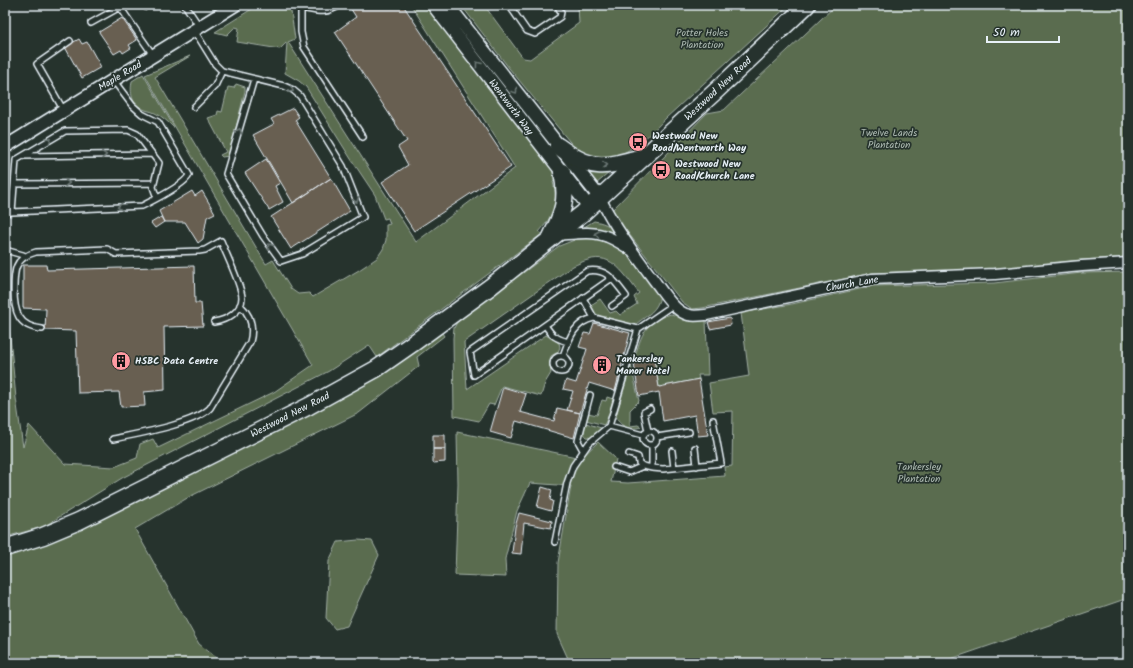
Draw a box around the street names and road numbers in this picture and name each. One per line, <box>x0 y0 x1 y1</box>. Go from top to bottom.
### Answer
street label: Westwood New Road <box>681 53 756 125</box>
street label: Maple Road <box>95 56 146 95</box>
street label: Wentworth Way <box>485 76 538 139</box>
street label: Church Lane <box>824 271 880 297</box>
street label: Westwood New Road <box>247 388 333 442</box>

